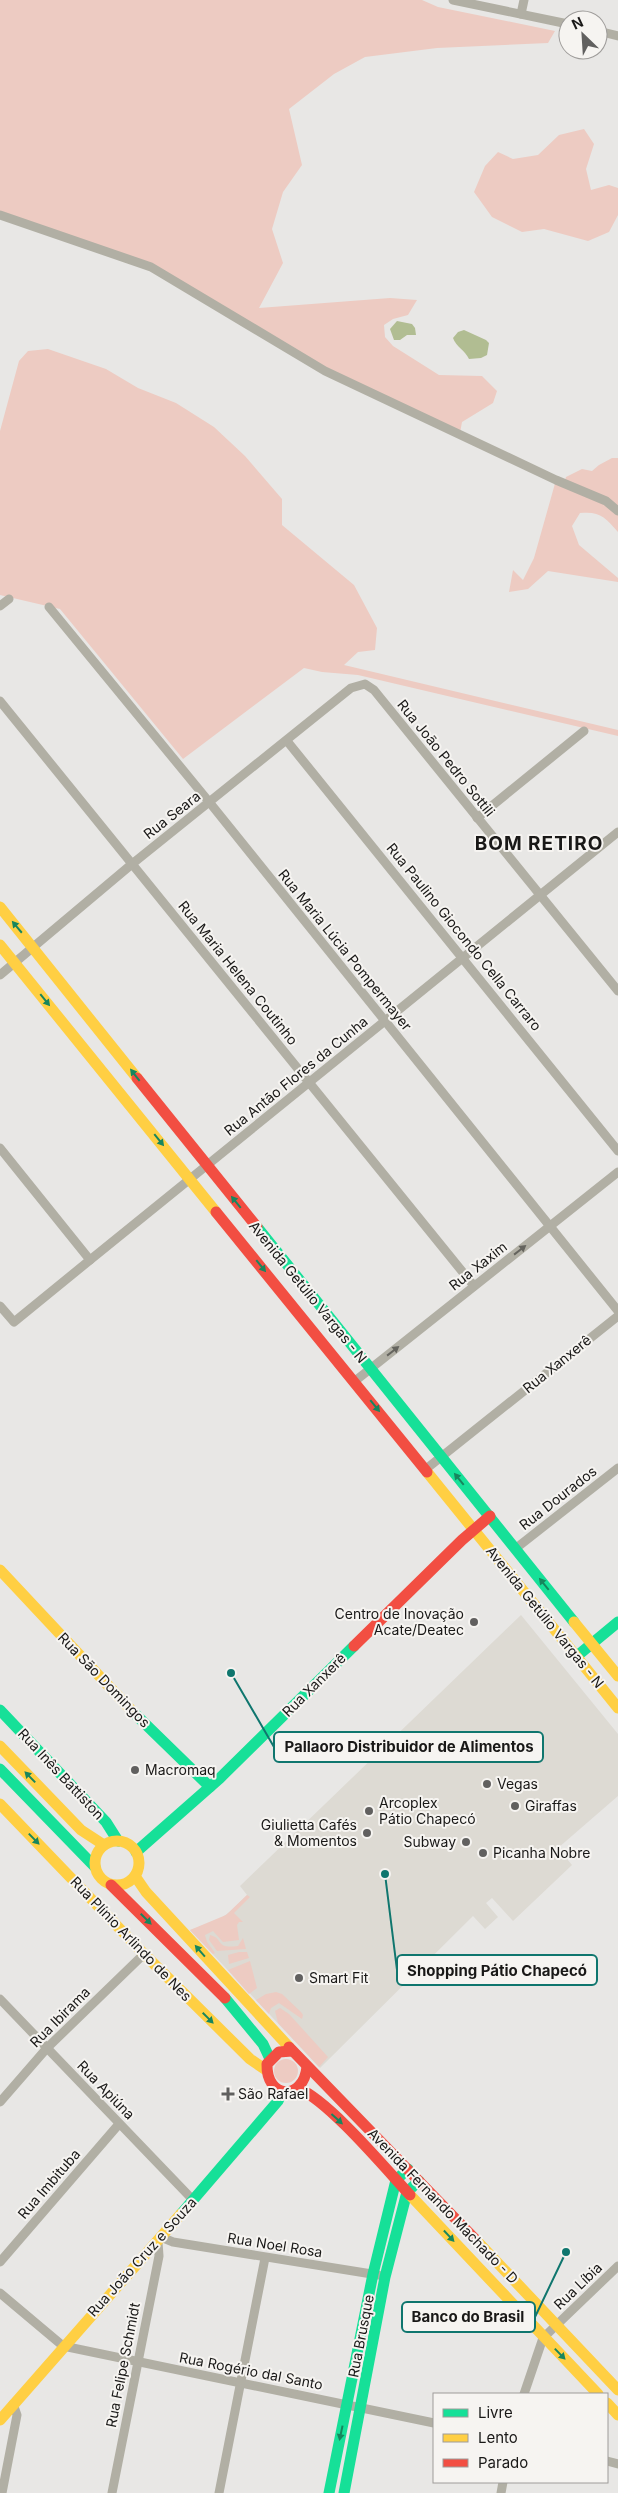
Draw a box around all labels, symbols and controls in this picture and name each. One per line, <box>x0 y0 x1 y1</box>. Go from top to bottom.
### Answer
north arrow <box>558 10 608 60</box>
text: N <box>569 13 586 33</box>
street label: Rua João Pedro Sottili <box>394 696 499 819</box>
street label: Rua Seara <box>140 787 203 842</box>
district label: BOM RETIRO <box>475 832 603 855</box>
street label: Rua Paulino Giocondo Cella Carraro <box>383 839 545 1034</box>
street label: Rua Maria Lúcia Pompermayer <box>275 866 416 1034</box>
street label: Rua Maria Helena Coutinho <box>175 897 302 1048</box>
one-way arrow <box>11 921 23 933</box>
one-way arrow <box>40 994 51 1007</box>
street label: Rua Antão Flores da Cunha <box>220 1012 371 1139</box>
one-way arrow <box>129 1069 140 1082</box>
one-way arrow <box>153 1133 164 1146</box>
one-way arrow <box>230 1196 241 1209</box>
street label: Avenida Getúlio Vargas - N <box>246 1217 371 1366</box>
street label: Rua Xaxim <box>445 1238 510 1294</box>
one-way arrow <box>513 1244 526 1255</box>
one-way arrow <box>256 1259 267 1272</box>
street label: Rua Xanxerê <box>519 1331 594 1396</box>
one-way arrow <box>386 1345 399 1356</box>
one-way arrow <box>369 1399 380 1412</box>
street label: Rua Dourados <box>516 1462 600 1533</box>
one-way arrow <box>453 1472 464 1485</box>
street label: Avenida Getúlio Vargas - N <box>483 1542 608 1691</box>
one-way arrow <box>538 1578 549 1591</box>
place label: Centro de Inovação Acate/Deatec <box>335 1605 464 1638</box>
marker: Centro de Inovação Acate/Deatec <box>468 1616 480 1628</box>
street label: Rua São Domingos <box>55 1629 154 1731</box>
street label: Rua Xanxerê <box>278 1649 349 1720</box>
street label: Rua Inês Battiston <box>15 1725 108 1823</box>
callout: Pallaoro Distribuidor de Alimentos <box>274 1732 543 1762</box>
text: Pallaoro Distribuidor de Alimentos <box>284 1737 534 1756</box>
place label: Macromaq <box>145 1761 216 1778</box>
marker: Macromaq <box>129 1764 141 1776</box>
one-way arrow <box>24 1771 36 1783</box>
place label: Vegas <box>497 1775 538 1792</box>
marker: Vegas <box>481 1778 493 1790</box>
place label: Arcoplex Pátio Chapecó <box>379 1794 476 1827</box>
place label: Giraffas <box>525 1797 577 1814</box>
marker: Giraffas <box>509 1800 521 1812</box>
marker: Arcoplex Pátio Chapecó <box>363 1805 375 1817</box>
place label: Giulietta Cafés & Momentos <box>261 1816 357 1849</box>
marker: Giulietta Cafés & Momentos <box>361 1827 373 1839</box>
one-way arrow <box>28 1833 40 1845</box>
place label: Subway <box>403 1833 456 1850</box>
marker: Subway <box>460 1836 472 1848</box>
place label: Picanha Nobre <box>493 1844 590 1861</box>
marker: Picanha Nobre <box>477 1847 489 1859</box>
street label: Rua Plínio Arlindo de Nes <box>67 1873 195 2005</box>
one-way arrow <box>139 1913 151 1925</box>
one-way arrow <box>194 1944 205 1957</box>
callout: Shopping Pátio Chapecó <box>397 1955 597 1985</box>
text: Shopping Pátio Chapecó <box>407 1961 587 1980</box>
place label: Smart Fit <box>309 1969 369 1986</box>
marker: Smart Fit <box>293 1972 305 1984</box>
street label: Rua Ibirama <box>26 1983 93 2050</box>
one-way arrow <box>202 2012 214 2024</box>
street label: Rua Apiúna <box>74 2057 139 2123</box>
place label: São Rafael <box>238 2085 308 2102</box>
marker: São Rafael <box>222 2088 234 2100</box>
one-way arrow <box>330 2113 342 2125</box>
street label: Avenida Fernando Machado - D <box>365 2125 522 2287</box>
street label: Rua Imbituba <box>14 2145 83 2222</box>
street label: Rua João Cruz e Souza <box>84 2194 200 2320</box>
street label: Rua Noel Rosa <box>226 2229 324 2260</box>
one-way arrow <box>443 2230 455 2242</box>
street label: Rua Líbia <box>550 2259 605 2313</box>
street label: Rua Brusque <box>344 2293 377 2379</box>
street label: Rua Felipe Schmidt <box>102 2301 143 2429</box>
callout: Banco do Brasil <box>402 2302 535 2332</box>
text: Banco do Brasil <box>412 2307 524 2326</box>
street label: Rua Rogério dal Santo <box>178 2348 324 2393</box>
one-way arrow <box>554 2348 566 2360</box>
legend <box>433 2393 608 2483</box>
text: Livre <box>478 2403 513 2422</box>
one-way arrow <box>337 2425 345 2441</box>
text: Lento <box>478 2428 518 2447</box>
text: Parado <box>478 2453 528 2472</box>

